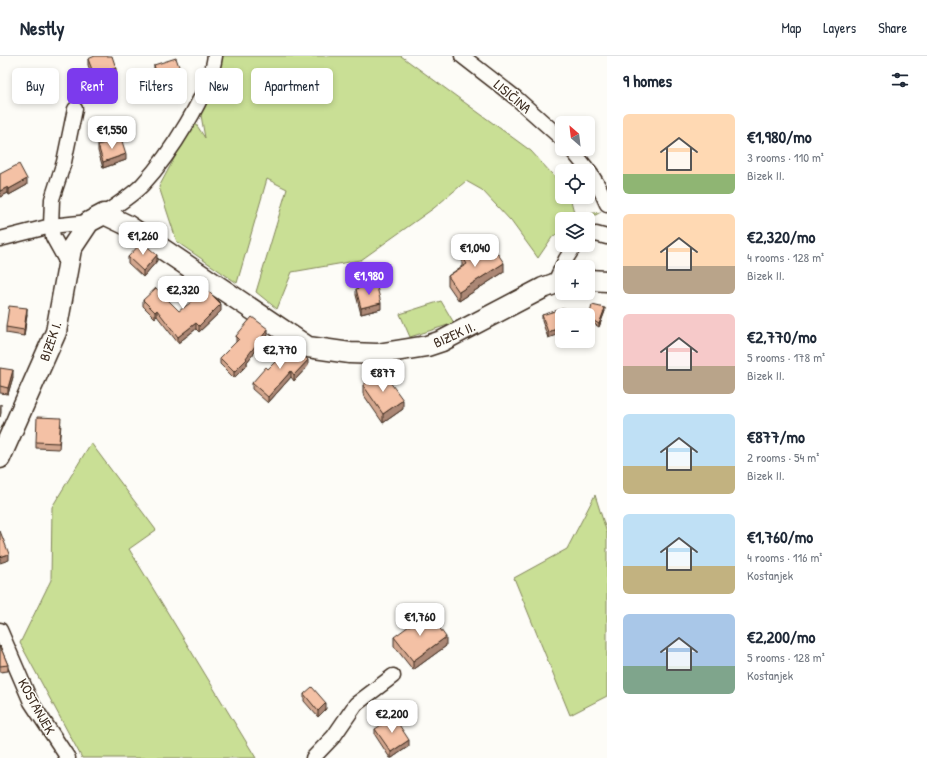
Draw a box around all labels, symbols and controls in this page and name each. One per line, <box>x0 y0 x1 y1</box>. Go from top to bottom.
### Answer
text: Nestly <box>20 15 65 41</box>
text: Map <box>781 18 801 37</box>
text: Layers <box>823 18 856 37</box>
text: Share <box>878 18 907 37</box>
chip: Buy <box>12 68 59 104</box>
chip: Rent <box>67 68 118 104</box>
chip: Filters <box>126 68 187 104</box>
chip: New <box>195 68 243 104</box>
chip: Apartment <box>251 68 333 104</box>
text: 9 homes <box>623 69 672 92</box>
icon: filters <box>889 69 911 91</box>
street label: LISIČINA <box>490 75 536 117</box>
pin: €1,550 <box>79 116 145 150</box>
north arrow <box>555 116 595 156</box>
map controls <box>555 116 595 348</box>
text: €1,550 <box>97 120 127 138</box>
text: €1,980/mo <box>747 125 812 148</box>
icon: home <box>655 130 703 178</box>
text: 3 rooms · 110 m² <box>747 148 824 166</box>
button: locate <box>555 164 595 204</box>
text: Bizek II. <box>747 166 785 184</box>
button: layers <box>555 212 595 252</box>
pin: €1,260 <box>110 222 176 256</box>
text: €2,320/mo <box>747 225 815 248</box>
text: €1,260 <box>128 226 158 244</box>
icon: home <box>655 230 703 278</box>
pin: €1,040 <box>442 234 508 268</box>
text: €1,040 <box>460 238 490 256</box>
text: 4 rooms · 128 m² <box>747 248 824 266</box>
button: + <box>555 260 595 300</box>
pin: €1,980 <box>336 262 402 296</box>
text: €1,980 <box>354 266 384 284</box>
text: Bizek II. <box>747 266 785 284</box>
pin: €2,320 <box>150 276 216 310</box>
text: €2,320 <box>167 280 199 298</box>
button: − <box>555 308 595 348</box>
street label: BIZEK II. <box>430 316 478 352</box>
street label: BIZEK I. <box>34 319 66 363</box>
text: €2,770/mo <box>747 325 817 348</box>
icon: home <box>655 330 703 378</box>
pin: €2,770 <box>247 336 313 370</box>
text: €2,770 <box>263 340 297 358</box>
text: 5 rooms · 178 m² <box>747 348 825 366</box>
pin: €877 <box>359 359 407 393</box>
text: €877 <box>371 363 395 381</box>
text: Bizek II. <box>747 366 785 384</box>
text: €877/mo <box>747 425 805 448</box>
icon: home <box>655 430 703 478</box>
text: 2 rooms · 54 m² <box>747 448 819 466</box>
text: Bizek II. <box>747 466 785 484</box>
text: €1,760/mo <box>747 525 813 548</box>
icon: home <box>655 530 703 578</box>
text: 4 rooms · 116 m² <box>747 548 822 566</box>
text: Kostanjek <box>747 566 793 584</box>
pin: €1,760 <box>387 603 453 637</box>
text: €1,760 <box>404 607 436 625</box>
text: €2,200/mo <box>747 625 815 648</box>
icon: home <box>655 630 703 678</box>
text: 5 rooms · 128 m² <box>747 648 825 666</box>
text: Kostanjek <box>747 666 793 684</box>
street label: KOSTANJEK <box>14 675 60 738</box>
pin: €2,200 <box>359 700 425 734</box>
text: €2,200 <box>376 704 408 722</box>

